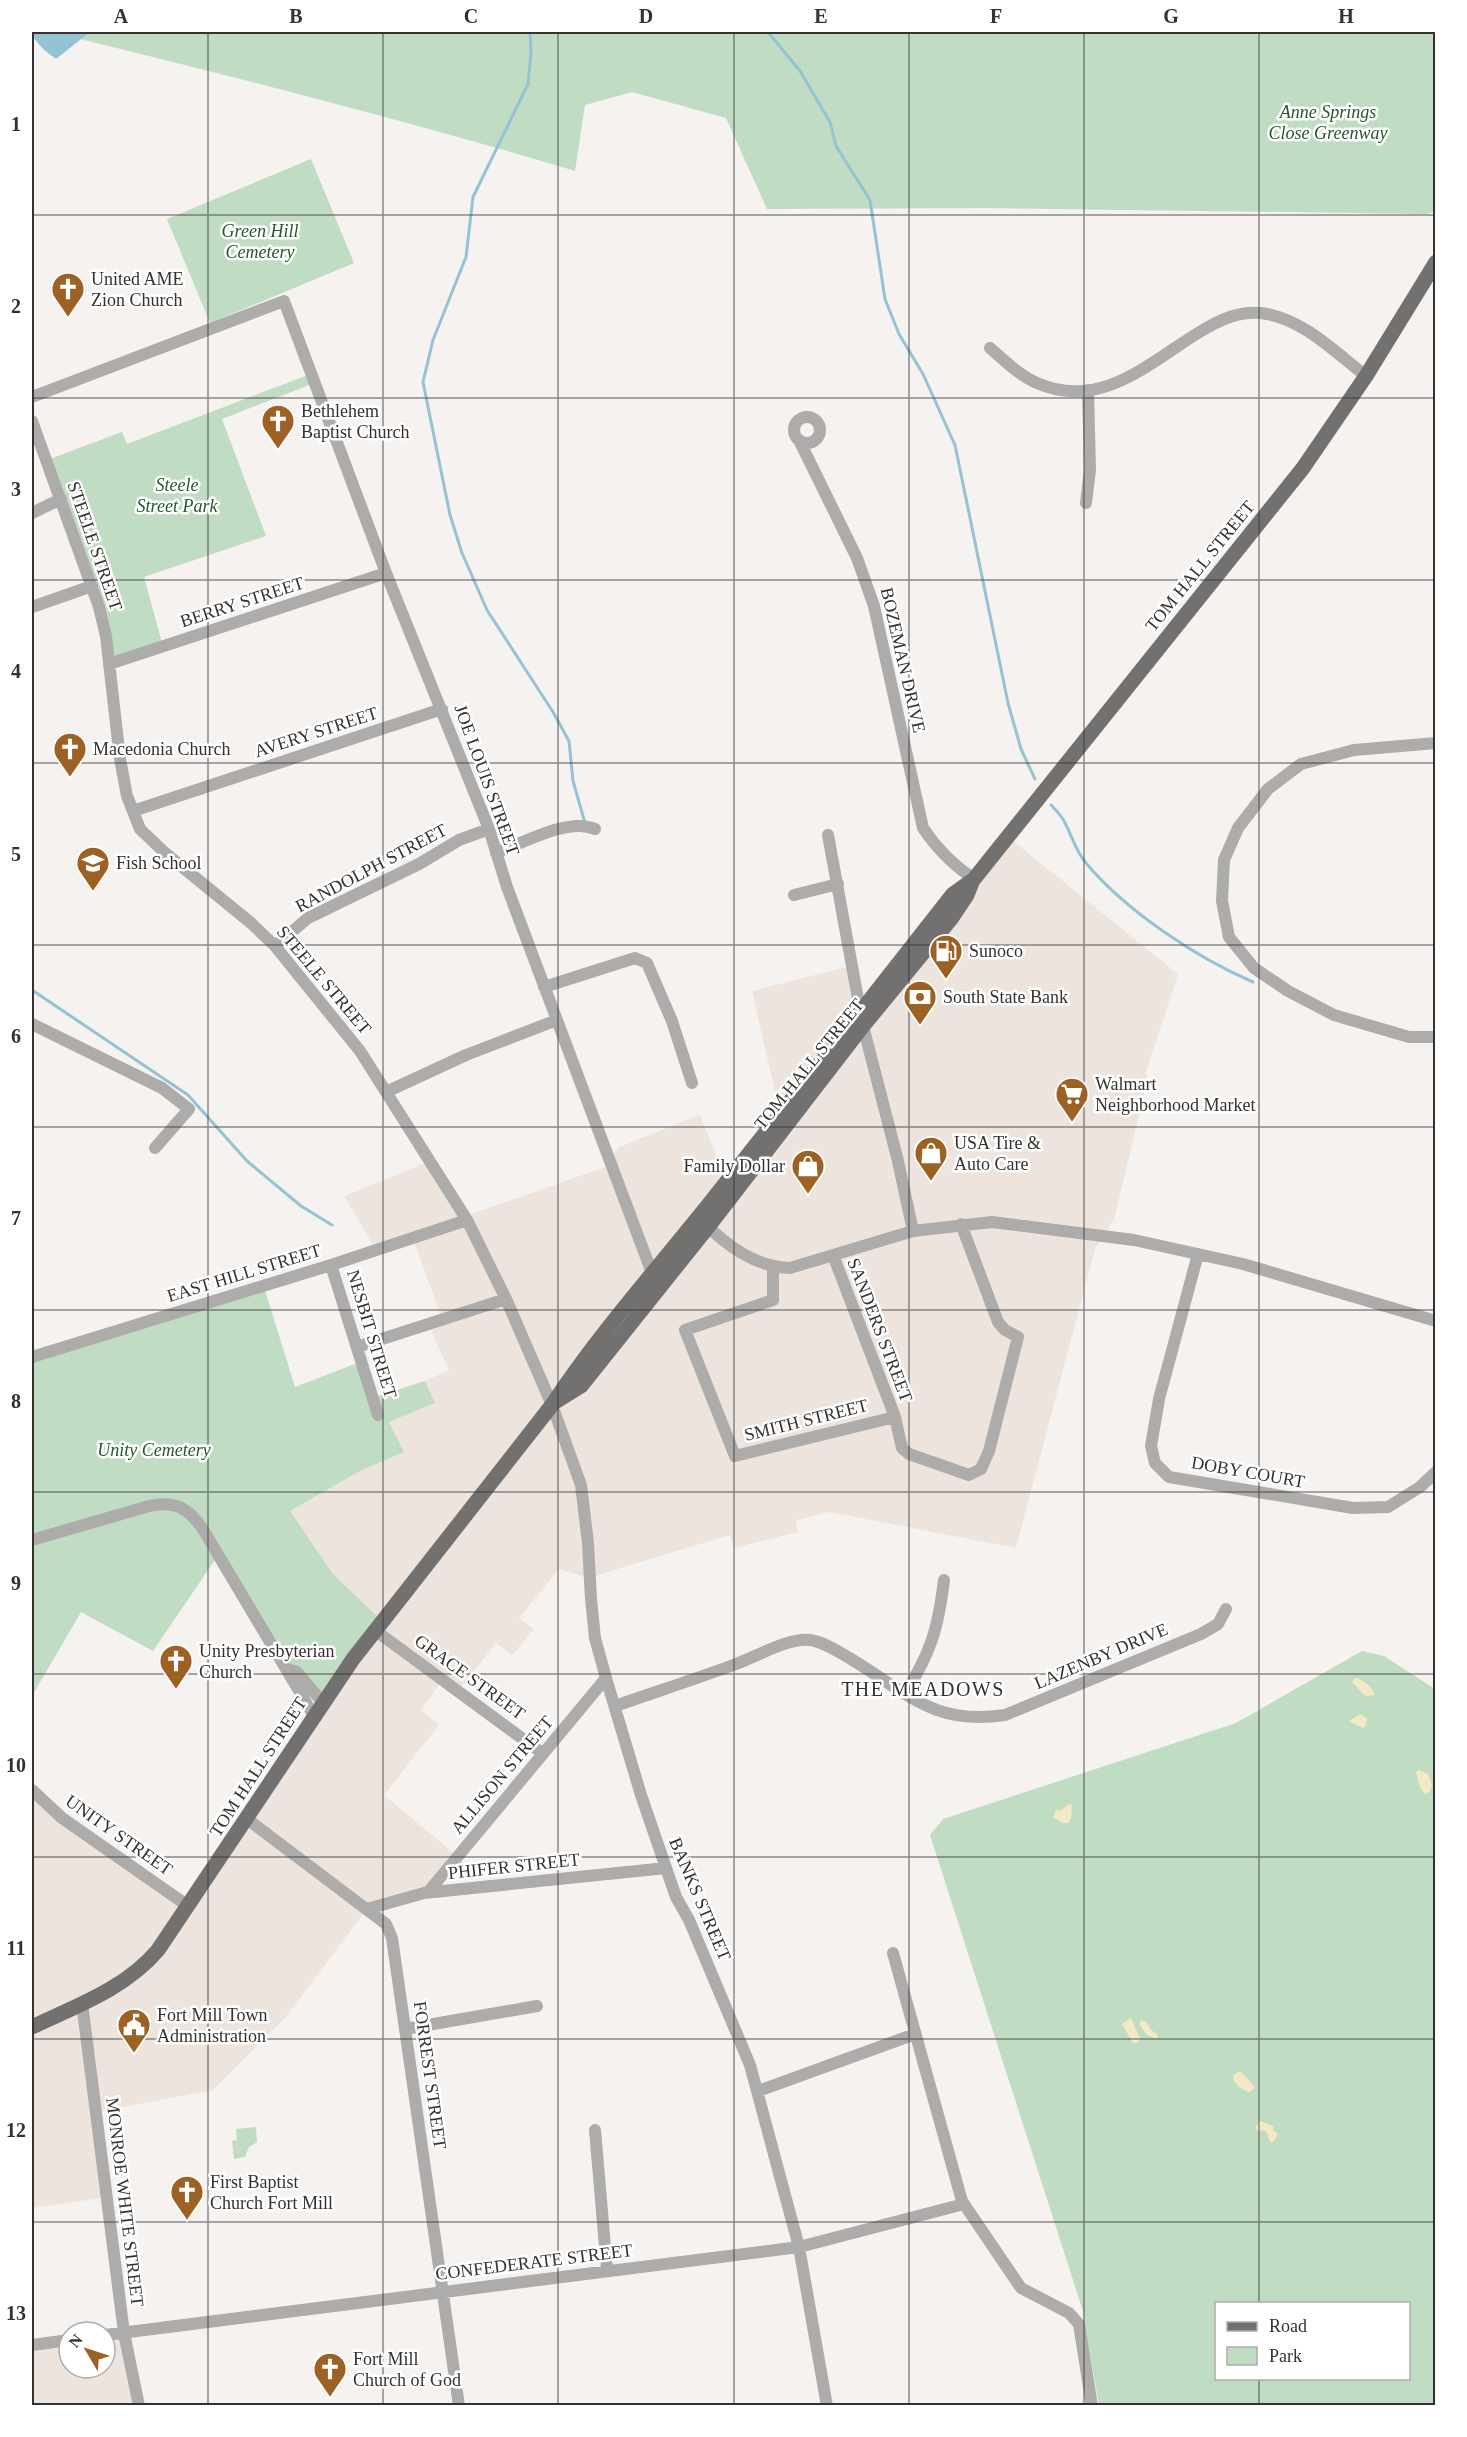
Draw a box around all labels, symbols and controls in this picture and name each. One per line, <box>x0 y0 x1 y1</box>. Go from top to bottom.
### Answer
text: A <box>114 5 129 27</box>
text: B <box>289 5 303 27</box>
text: C <box>464 5 478 27</box>
text: D <box>639 5 653 27</box>
text: E <box>814 5 828 27</box>
text: F <box>990 5 1002 27</box>
text: G <box>1163 5 1179 27</box>
text: H <box>1338 5 1354 27</box>
park label: Anne Springs Close Greenway <box>1269 102 1387 143</box>
text: 1 <box>11 113 21 135</box>
park label: Green Hill Cemetery <box>222 221 298 262</box>
place label: United AME Zion Church <box>91 269 184 310</box>
church icon: United AME Zion Church <box>50 271 86 318</box>
text: 2 <box>11 295 21 317</box>
place label: Bethlehem Baptist Church <box>301 401 410 442</box>
church icon: Bethlehem Baptist Church <box>260 403 296 450</box>
park label: Steele Street Park <box>137 475 218 516</box>
text: 3 <box>11 478 21 500</box>
street label: STEELE STREET <box>63 479 127 613</box>
street label: TOM HALL STREET <box>1141 497 1259 635</box>
street label: BERRY STREET <box>178 573 306 631</box>
street label: BOZEMAN DRIVE <box>877 585 929 735</box>
text: 4 <box>11 660 21 682</box>
street label: JOE LOUIS STREET <box>450 702 524 858</box>
street label: AVERY STREET <box>252 703 380 761</box>
church icon: Macedonia Church <box>52 731 88 778</box>
place label: Macedonia Church <box>93 739 230 759</box>
street label: RANDOLPH STREET <box>292 820 450 916</box>
text: 5 <box>11 843 21 865</box>
school or university icon: Fish School <box>75 845 111 892</box>
place label: Fish School <box>116 853 202 873</box>
street label: STEELE STREET <box>273 922 375 1038</box>
fuel station icon: Sunoco <box>928 933 964 980</box>
place label: Sunoco <box>969 941 1023 961</box>
bank icon: South State Bank <box>902 979 938 1026</box>
place label: South State Bank <box>943 987 1068 1007</box>
street label: TOM HALL STREET <box>750 995 868 1133</box>
text: 6 <box>11 1025 21 1047</box>
place label: Walmart Neighborhood Market <box>1095 1074 1255 1115</box>
supermarket icon: Walmart Neighborhood Market <box>1054 1076 1090 1123</box>
place label: USA Tire & Auto Care <box>954 1133 1041 1174</box>
shop icon: USA Tire & Auto Care <box>913 1135 949 1182</box>
shop icon: Family Dollar <box>790 1148 826 1195</box>
place label: Family Dollar <box>684 1156 785 1176</box>
text: 7 <box>11 1207 21 1229</box>
street label: EAST HILL STREET <box>165 1240 323 1306</box>
street label: SANDERS STREET <box>843 1255 917 1405</box>
street label: NESBIT STREET <box>343 1267 401 1401</box>
text: 8 <box>11 1390 21 1412</box>
street label: SMITH STREET <box>742 1395 870 1445</box>
park label: Unity Cemetery <box>97 1440 211 1460</box>
street label: DOBY COURT <box>1190 1452 1306 1492</box>
text: 9 <box>11 1572 21 1594</box>
street label: LAZENBY DRIVE <box>1031 1619 1171 1693</box>
street label: GRACE STREET <box>411 1630 529 1724</box>
place label: Unity Presbyterian Church <box>199 1641 334 1682</box>
church icon: Unity Presbyterian Church <box>158 1643 194 1690</box>
district label: THE MEADOWS <box>841 1678 1005 1700</box>
street label: TOM HALL STREET <box>205 1694 311 1840</box>
street label: ALLISON STREET <box>447 1712 557 1838</box>
text: 10 <box>6 1754 26 1776</box>
street label: UNITY STREET <box>62 1791 176 1879</box>
street label: BANKS STREET <box>665 1835 735 1963</box>
street label: PHIFER STREET <box>447 1849 581 1883</box>
text: 11 <box>7 1937 25 1959</box>
street label: FORREST STREET <box>410 2000 450 2150</box>
place label: Fort Mill Town Administration <box>157 2005 267 2046</box>
public building icon: Fort Mill Town Administration <box>116 2007 152 2054</box>
street label: MONROE WHITE STREET <box>102 2096 148 2308</box>
text: 12 <box>6 2119 26 2141</box>
place label: First Baptist Church Fort Mill <box>210 2172 333 2213</box>
church icon: First Baptist Church Fort Mill <box>169 2174 205 2221</box>
street label: CONFEDERATE STREET <box>434 2240 634 2284</box>
text: 13 <box>6 2302 26 2324</box>
legend <box>1215 2302 1410 2380</box>
text: Road <box>1269 2316 1307 2336</box>
north arrow <box>57 2320 117 2380</box>
text: N <box>65 2331 86 2351</box>
text: Park <box>1269 2346 1302 2366</box>
place label: Fort Mill Church of God <box>353 2349 461 2390</box>
church icon: Fort Mill Church of God <box>312 2351 348 2398</box>

